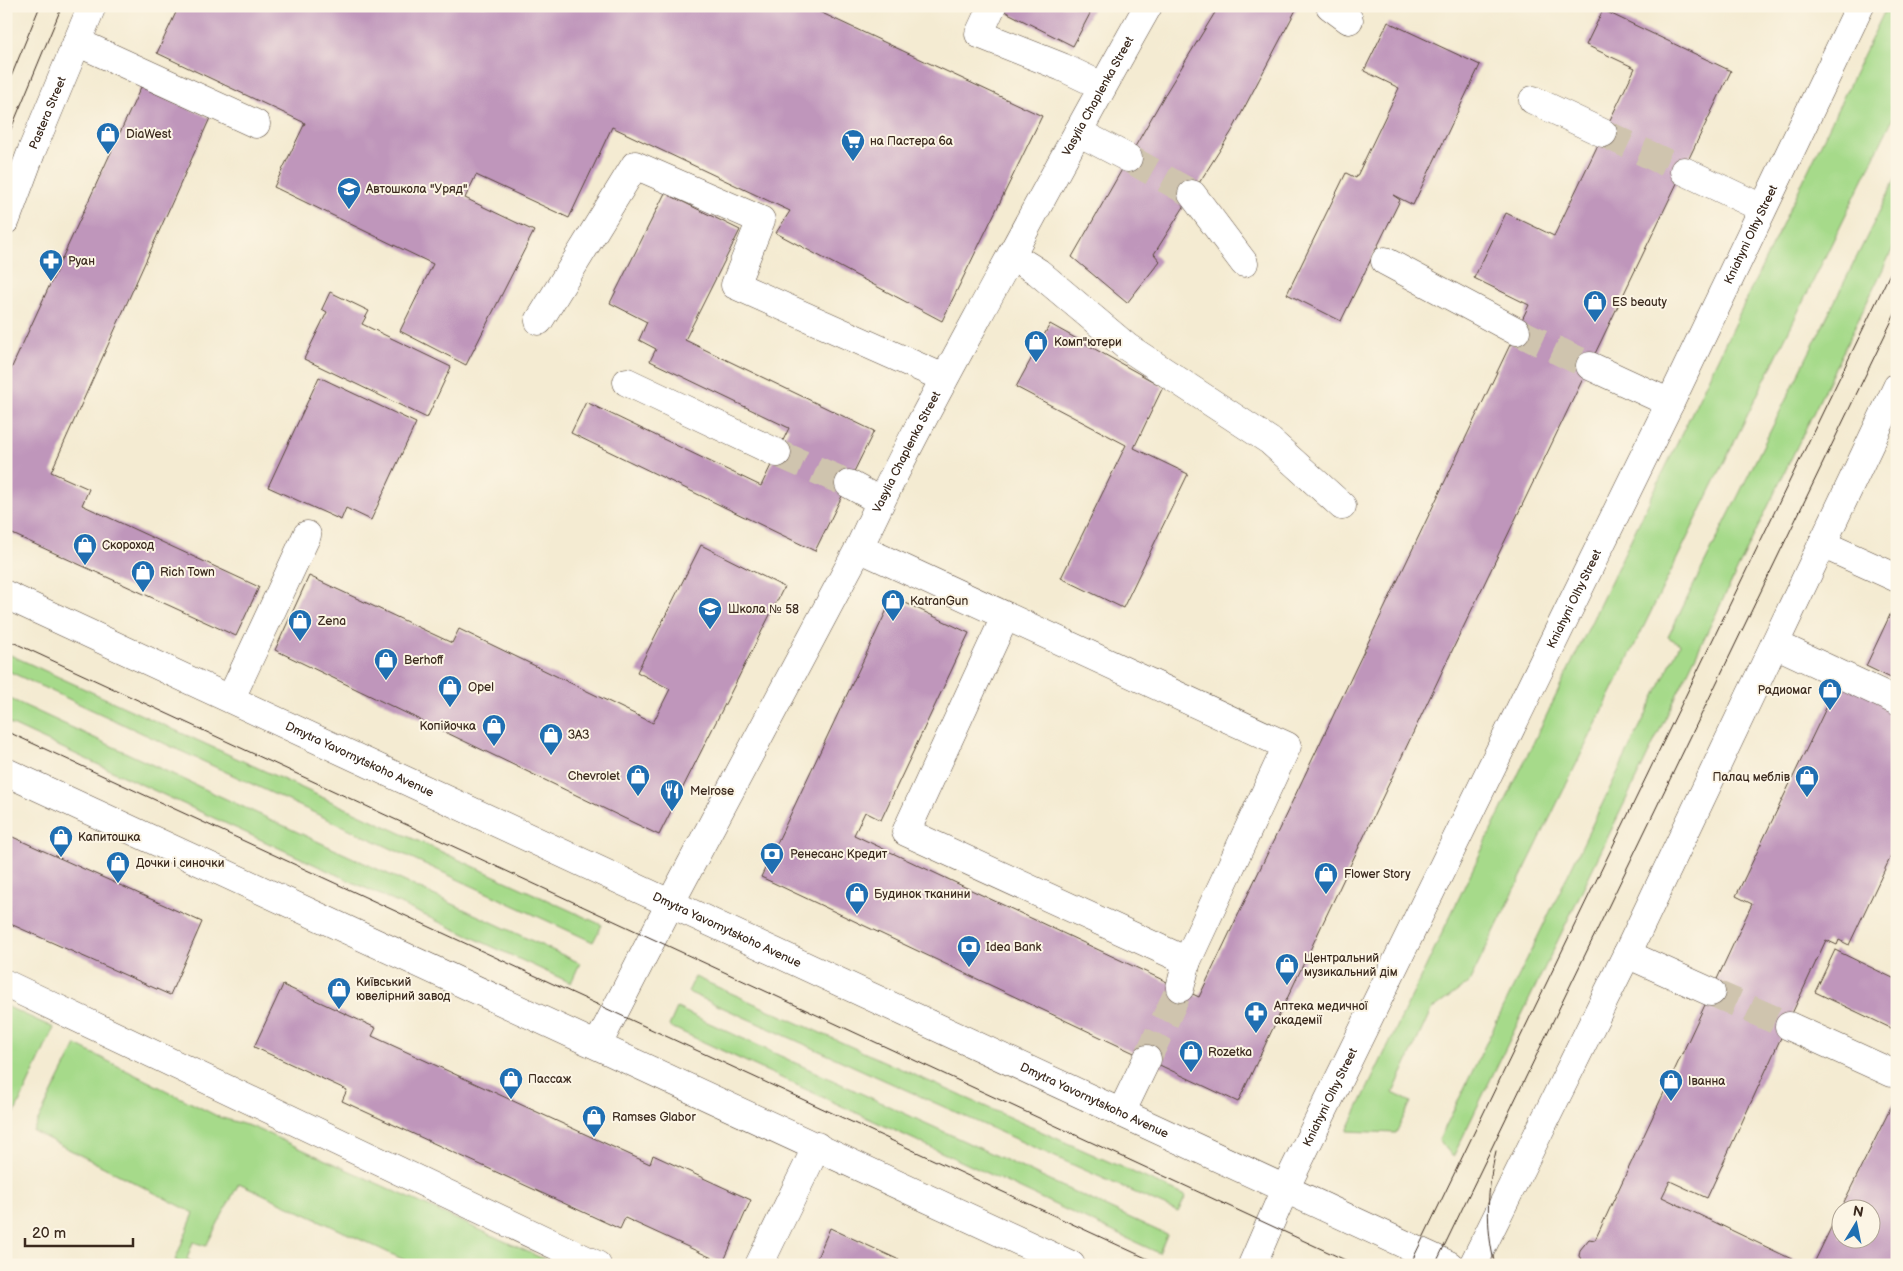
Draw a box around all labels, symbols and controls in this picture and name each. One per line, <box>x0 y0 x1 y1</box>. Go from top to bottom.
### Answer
street label: Vasylia Chaplenka Street <box>1059 33 1137 158</box>
street label: Pastera Street <box>26 74 69 151</box>
shop icon: DiaWest <box>95 121 121 155</box>
place label: DiaWest <box>126 127 172 142</box>
supermarket icon: на Пастера 6а <box>840 128 866 162</box>
place label: на Пастера 6а <box>870 134 953 149</box>
school or university icon: Автошкола "Уряд" <box>336 176 362 210</box>
place label: Автошкола "Уряд" <box>365 182 467 197</box>
street label: Kniahyni Olhy Street <box>1721 182 1781 286</box>
pharmacy icon: Руан <box>38 248 64 282</box>
place label: Руан <box>68 254 95 269</box>
shop icon: ES beauty <box>1582 289 1608 323</box>
place label: ES beauty <box>1612 295 1667 310</box>
shop icon: Комп"ютери <box>1023 329 1049 363</box>
place label: Комп"ютери <box>1054 335 1122 350</box>
street label: Vasylia Chaplenka Street <box>869 388 944 515</box>
shop icon: Скороход <box>72 532 98 566</box>
place label: Скороход <box>102 538 155 553</box>
street label: Kniahyni Olhy Street <box>1544 547 1605 651</box>
shop icon: Rich Town <box>130 559 156 593</box>
place label: Rich Town <box>160 565 215 580</box>
shop icon: KatranGun <box>880 588 906 622</box>
place label: KatranGun <box>910 594 968 609</box>
school or university icon: Школа № 58 <box>697 596 723 630</box>
place label: Школа № 58 <box>728 602 799 617</box>
shop icon: Zena <box>287 608 313 642</box>
place label: Zena <box>317 614 346 629</box>
shop icon: Berhoff <box>373 647 399 681</box>
place label: Berhoff <box>404 653 444 668</box>
shop icon: Opel <box>437 674 463 708</box>
shop icon: Радиомаг <box>1817 677 1843 711</box>
place label: Opel <box>468 680 494 695</box>
place label: Радиомаг <box>1757 683 1812 698</box>
shop icon: Копійочка <box>481 713 507 747</box>
street label: Dmytra Yavornytskoho Avenue <box>283 718 436 800</box>
place label: Копійочка <box>420 719 476 734</box>
shop icon: ЗАЗ <box>538 722 564 756</box>
place label: ЗАЗ <box>568 728 589 743</box>
shop icon: Chevrolet <box>625 763 651 797</box>
shop icon: Палац меблів <box>1794 764 1820 798</box>
place label: Chevrolet <box>568 769 620 784</box>
place label: Палац меблів <box>1712 770 1791 785</box>
restaurant icon: Melrose <box>659 778 685 812</box>
place label: Melrose <box>690 784 734 799</box>
shop icon: Капитошка <box>48 824 74 858</box>
place label: Капитошка <box>78 830 141 845</box>
bank icon: Ренесанс Кредит <box>759 841 785 875</box>
place label: Ренесанс Кредит <box>790 847 888 862</box>
shop icon: Дочки і синочки <box>105 850 131 884</box>
place label: Дочки і синочки <box>136 856 224 871</box>
shop icon: Flower Story <box>1313 861 1339 895</box>
place label: Flower Story <box>1344 867 1411 882</box>
shop icon: Будинок тканини <box>844 881 870 915</box>
place label: Будинок тканини <box>874 887 970 902</box>
street label: Dmytra Yavornytskoho Avenue <box>650 889 804 971</box>
bank icon: Idea Bank <box>956 934 982 968</box>
place label: Idea Bank <box>986 940 1042 955</box>
place label: Центральний музикальний дім <box>1304 951 1398 980</box>
shop icon: Центральний музикальний дім <box>1274 952 1300 986</box>
place label: Київський ювелірний завод <box>356 975 451 1004</box>
shop icon: Київський ювелірний завод <box>326 976 352 1010</box>
place label: Аптека медичної академії <box>1273 999 1369 1028</box>
pharmacy icon: Аптека медичної академії <box>1243 1000 1269 1034</box>
shop icon: Rozetka <box>1178 1039 1204 1073</box>
place label: Rozetka <box>1208 1045 1252 1060</box>
street label: Kniahyni Olhy Street <box>1299 1045 1361 1149</box>
street label: Dmytra Yavornytskoho Avenue <box>1018 1059 1171 1141</box>
shop icon: Пассаж <box>498 1066 524 1100</box>
shop icon: Іванна <box>1658 1068 1684 1102</box>
place label: Пассаж <box>528 1072 572 1087</box>
place label: Іванна <box>1688 1074 1725 1089</box>
shop icon: Ramses Glabor <box>581 1104 607 1138</box>
place label: Ramses Glabor <box>612 1110 696 1125</box>
north arrow <box>1830 1198 1880 1248</box>
text: N <box>1852 1202 1865 1221</box>
scale bar <box>25 1216 132 1248</box>
text: 20 m <box>32 1224 66 1243</box>

